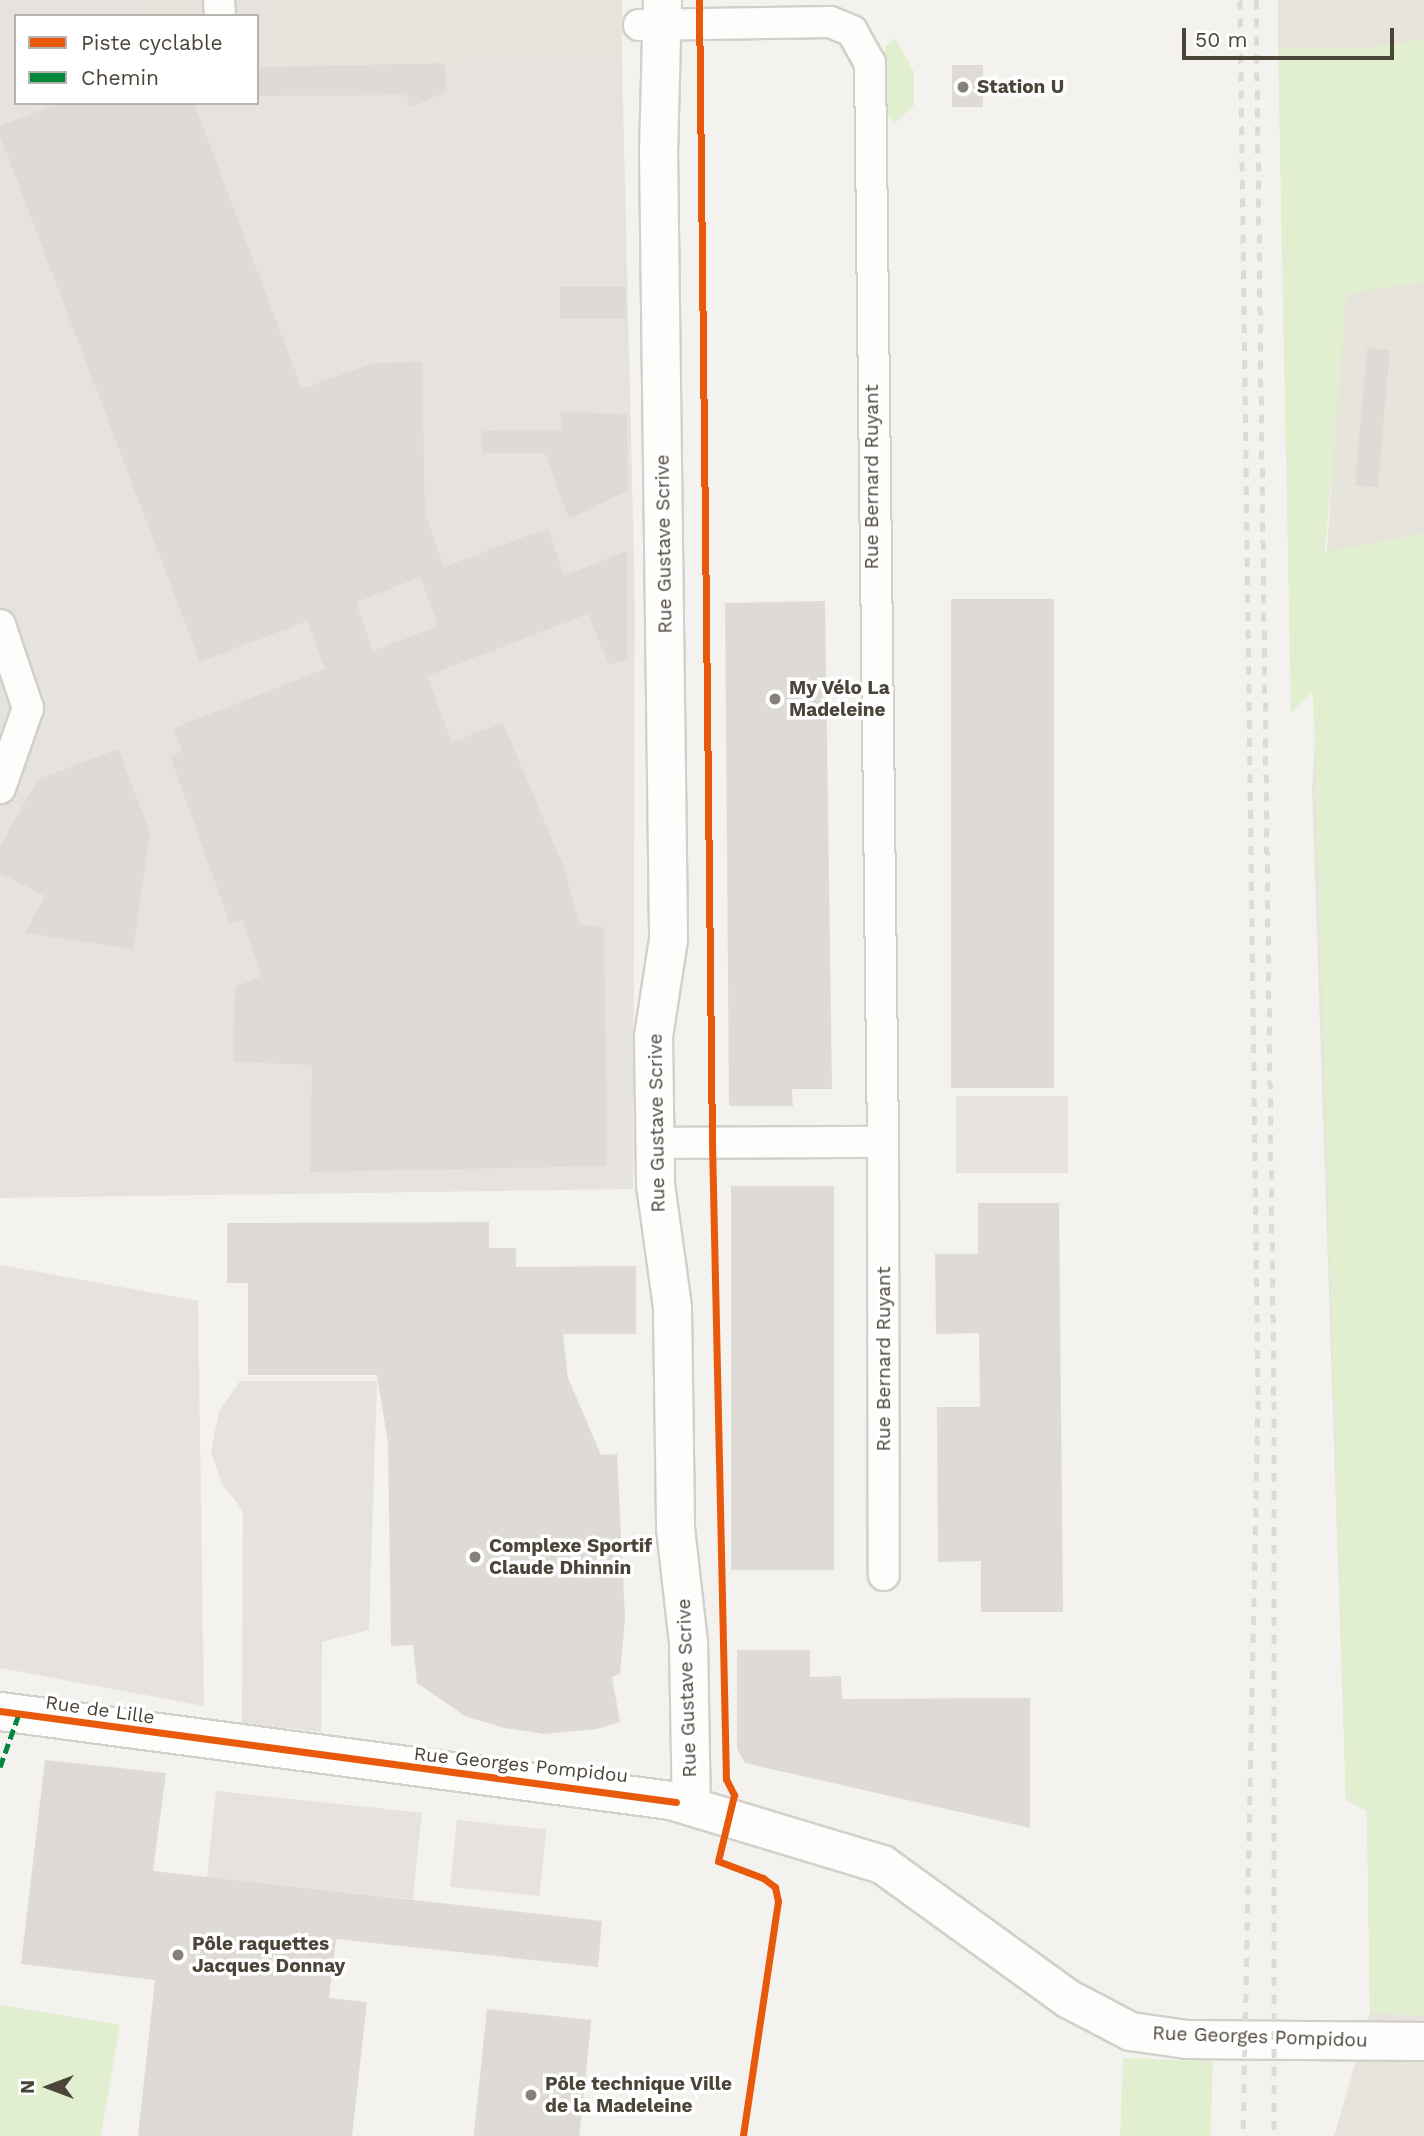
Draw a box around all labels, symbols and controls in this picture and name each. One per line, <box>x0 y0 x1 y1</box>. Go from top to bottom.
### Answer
legend <box>14 14 259 105</box>
scale bar <box>1186 14 1398 58</box>
text: 50 m <box>1195 27 1247 52</box>
text: Piste cyclable <box>81 30 223 55</box>
text: Chemin <box>81 65 159 90</box>
place label: Station U <box>977 76 1064 98</box>
marker: Station U <box>955 79 971 95</box>
street label: Rue Bernard Ruyant <box>861 384 883 570</box>
street label: Rue Gustave Scrive <box>651 454 677 634</box>
place label: My Vélo La Madeleine <box>789 677 891 721</box>
marker: My Vélo La Madeleine <box>767 691 783 707</box>
street label: Rue Gustave Scrive <box>644 1033 670 1213</box>
street label: Rue Bernard Ruyant <box>873 1266 895 1452</box>
place label: Complexe Sportif Claude Dhinnin <box>489 1535 652 1579</box>
marker: Complexe Sportif Claude Dhinnin <box>467 1549 483 1565</box>
street label: Rue Gustave Scrive <box>672 1598 702 1778</box>
street label: Rue de Lille <box>44 1691 156 1729</box>
street label: Rue Georges Pompidou <box>413 1742 629 1788</box>
place label: Pôle raquettes Jacques Donnay <box>192 1933 345 1977</box>
marker: Pôle raquettes Jacques Donnay <box>170 1947 186 1963</box>
street label: Rue Georges Pompidou <box>1152 2022 1368 2052</box>
north arrow <box>14 2052 84 2122</box>
place label: Pôle technique Ville de la Madeleine <box>545 2073 733 2117</box>
text: N <box>16 2080 39 2094</box>
marker: Pôle technique Ville de la Madeleine <box>523 2087 539 2103</box>

